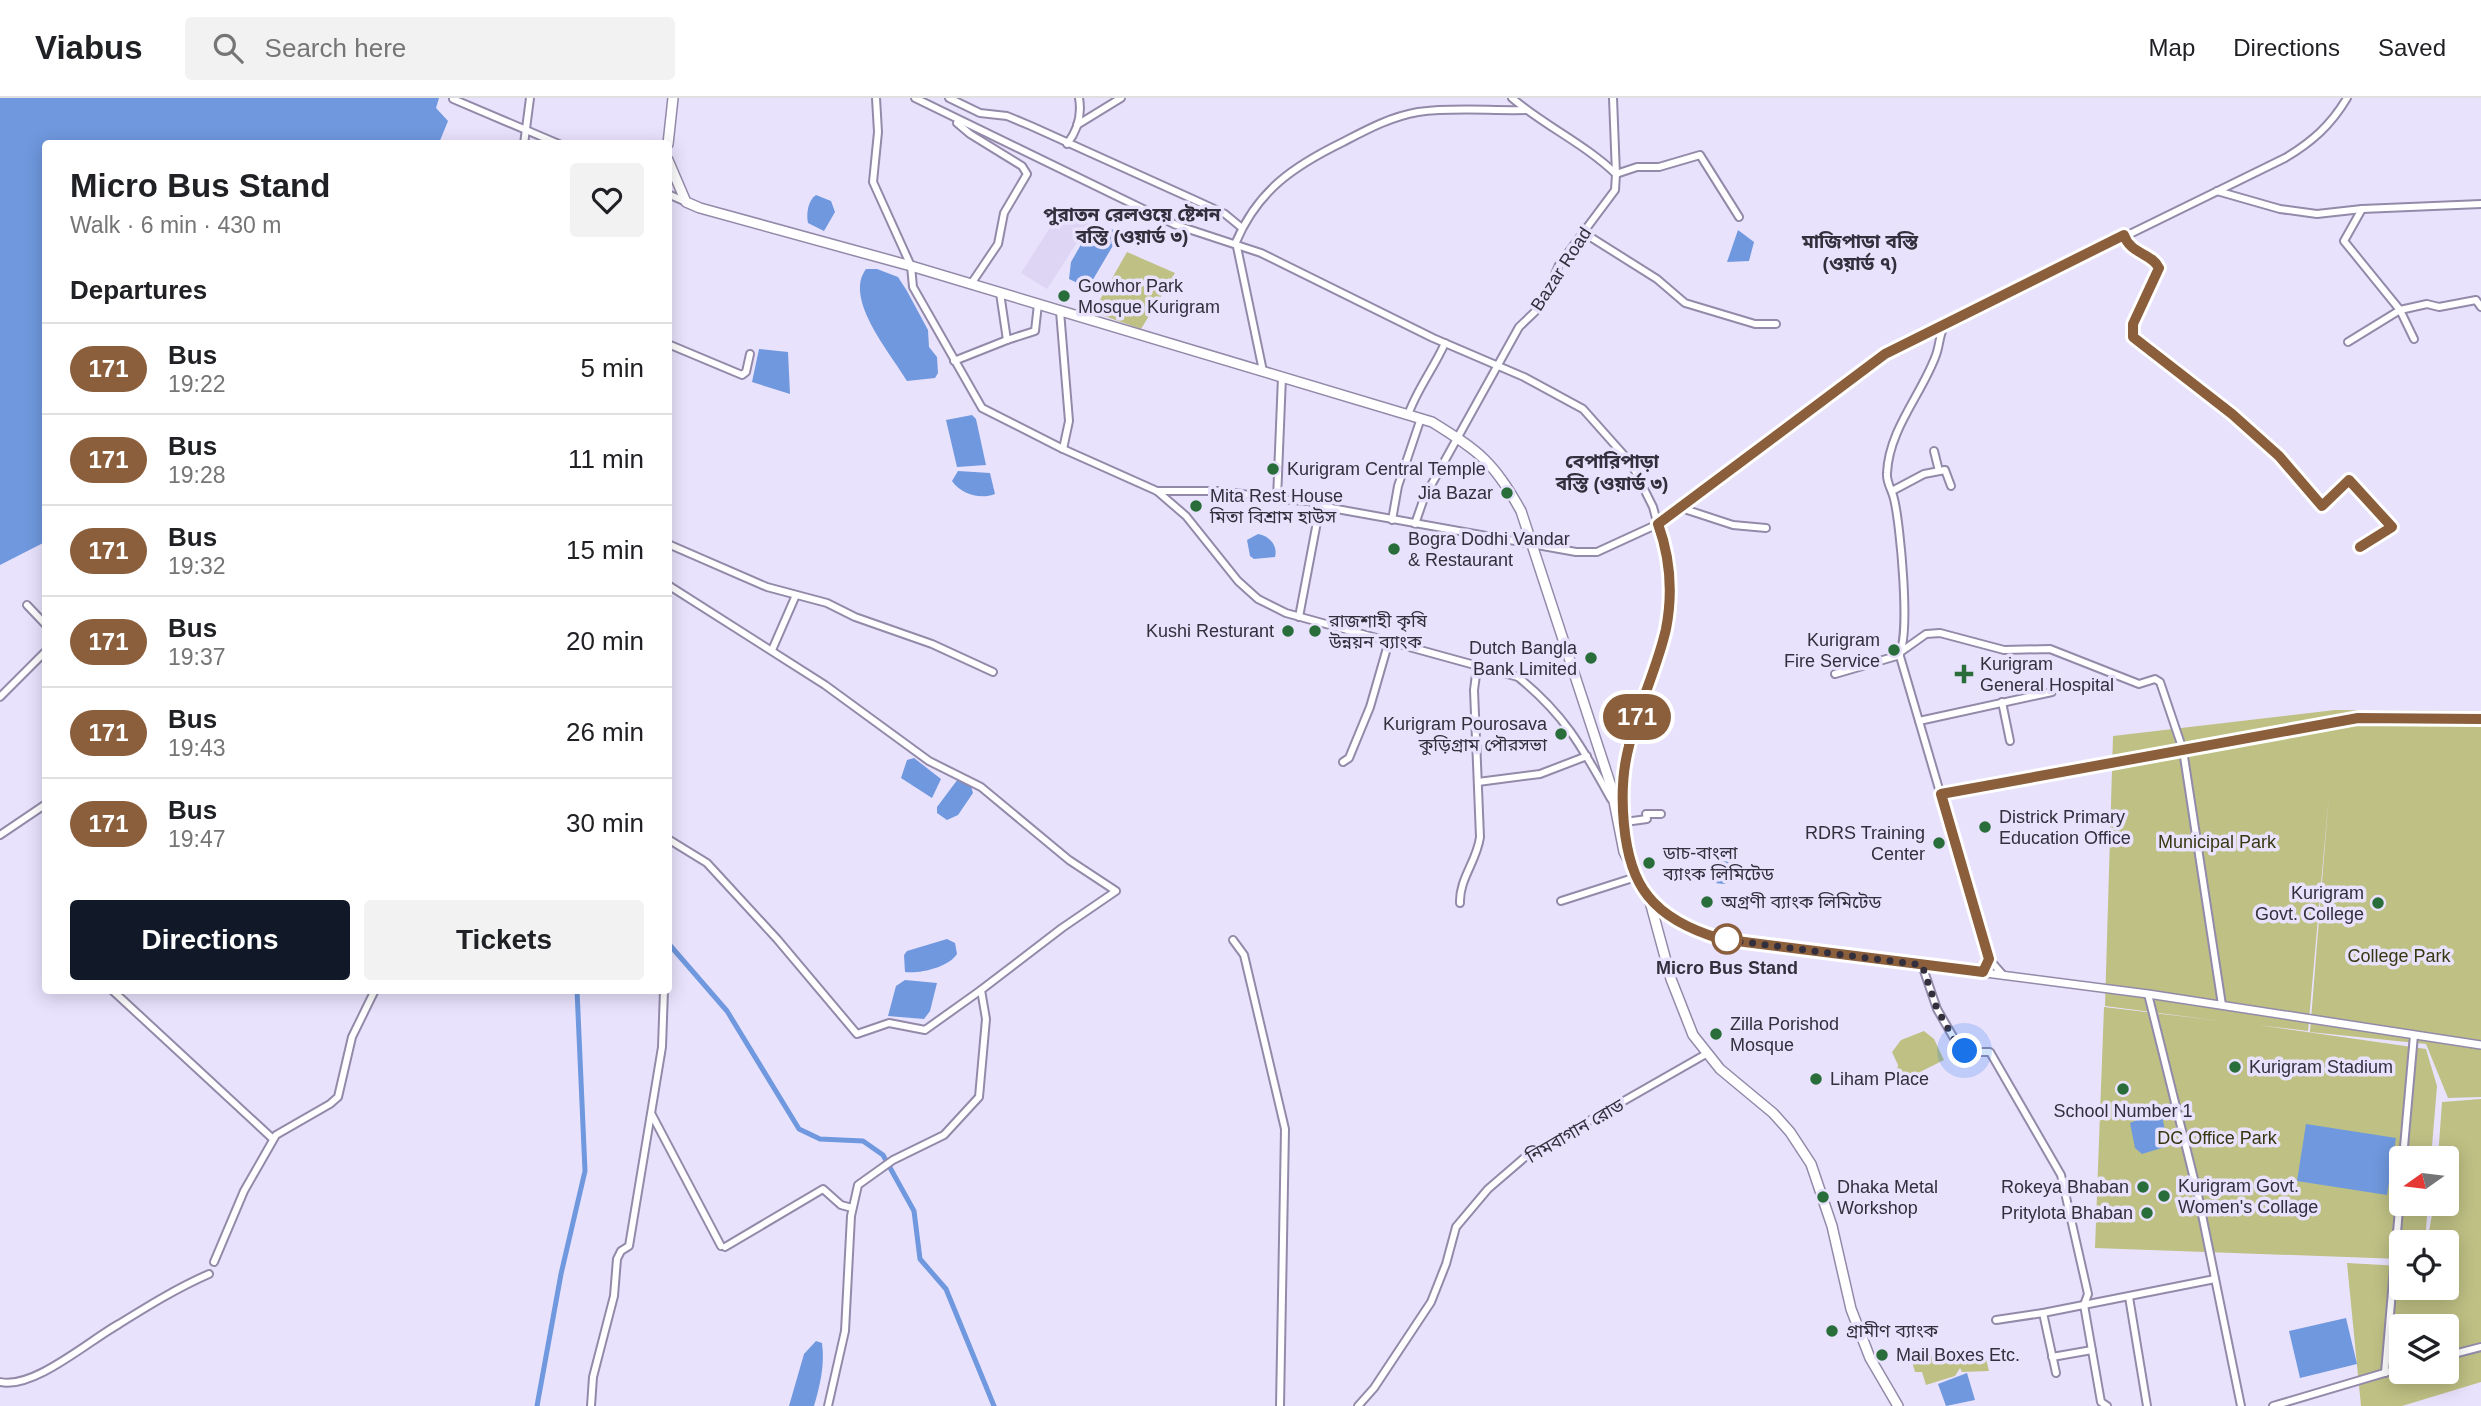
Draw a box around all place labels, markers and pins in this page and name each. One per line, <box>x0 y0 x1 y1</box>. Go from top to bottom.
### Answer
place label: Gowhor Park Mosque Kurigram <box>1078 276 1220 317</box>
marker: Gowhor Park Mosque Kurigram <box>1056 288 1072 304</box>
place label: Kurigram Central Temple <box>1287 459 1486 479</box>
marker: Kurigram Central Temple <box>1265 461 1281 477</box>
place label: Jia Bazar <box>1418 483 1493 503</box>
marker: Jia Bazar <box>1499 485 1515 501</box>
place label: Mita Rest House মিতা বিশ্রাম হাউস <box>1209 486 1343 527</box>
marker: Mita Rest House মিতা বিশ্রাম হাউস <box>1188 498 1204 514</box>
place label: Bogra Dodhi Vandar & Restaurant <box>1408 529 1570 570</box>
marker: Bogra Dodhi Vandar & Restaurant <box>1386 541 1402 557</box>
place label: রাজশাহী কৃষি উন্নয়ন ব্যাংক <box>1328 611 1428 652</box>
place label: Kushi Resturant <box>1146 621 1274 641</box>
marker: Kushi Resturant <box>1280 623 1296 639</box>
marker: রাজশাহী কৃষি উন্নয়ন ব্যাংক <box>1307 623 1323 639</box>
place label: Kurigram Fire Service <box>1784 630 1880 671</box>
place label: Dutch Bangla Bank Limited <box>1469 638 1578 679</box>
marker: Kurigram Fire Service <box>1886 642 1902 658</box>
marker: Dutch Bangla Bank Limited <box>1583 650 1599 666</box>
place label: Kurigram General Hospital <box>1980 654 2114 695</box>
marker: Kurigram General Hospital <box>1954 664 1974 684</box>
place label: Kurigram Pourosava কুড়িগ্রাম পৌরসভা <box>1383 714 1548 756</box>
marker: Kurigram Pourosava কুড়িগ্রাম পৌরসভা <box>1553 726 1569 742</box>
place label: Districk Primary Education Office <box>1999 807 2131 848</box>
marker: Districk Primary Education Office <box>1977 819 1993 835</box>
place label: RDRS Training Center <box>1805 823 1925 864</box>
marker: RDRS Training Center <box>1931 835 1947 851</box>
place label: ডাচ-বাংলা ব্যাংক লিমিটেড <box>1662 843 1774 884</box>
marker: ডাচ-বাংলা ব্যাংক লিমিটেড <box>1641 855 1657 871</box>
place label: Kurigram Govt. College <box>2255 883 2364 924</box>
place label: অগ্রণী ব্যাংক লিমিটেড <box>1720 892 1881 912</box>
marker: অগ্রণী ব্যাংক লিমিটেড <box>1699 894 1715 910</box>
marker: Kurigram Govt. College <box>2370 895 2386 911</box>
marker: Micro Bus Stand <box>1712 924 1742 954</box>
place label: Micro Bus Stand <box>1656 958 1798 978</box>
place label: Zilla Porishod Mosque <box>1730 1014 1839 1055</box>
marker: Zilla Porishod Mosque <box>1708 1026 1724 1042</box>
place label: Kurigram Stadium <box>2249 1057 2393 1077</box>
marker: Kurigram Stadium <box>2227 1059 2243 1075</box>
place label: Liham Place <box>1830 1069 1929 1089</box>
marker: Liham Place <box>1808 1071 1824 1087</box>
marker: School Number 1 <box>2115 1081 2131 1097</box>
place label: School Number 1 <box>2053 1101 2193 1121</box>
place label: Kurigram Govt. Women's Collage <box>2178 1176 2318 1217</box>
place label: Dhaka Metal Workshop <box>1837 1177 1938 1218</box>
place label: Rokeya Bhaban <box>2001 1177 2129 1197</box>
marker: Rokeya Bhaban <box>2135 1179 2151 1195</box>
marker: Kurigram Govt. Women's Collage <box>2156 1188 2172 1204</box>
marker: Dhaka Metal Workshop <box>1815 1189 1831 1205</box>
place label: Pritylota Bhaban <box>2001 1203 2133 1223</box>
marker: Pritylota Bhaban <box>2139 1205 2155 1221</box>
place label: গ্রামীণ ব্যাংক <box>1846 1321 1939 1341</box>
marker: গ্রামীণ ব্যাংক <box>1824 1323 1840 1339</box>
place label: Mail Boxes Etc. <box>1896 1345 2020 1365</box>
marker: Mail Boxes Etc. <box>1874 1347 1890 1363</box>

